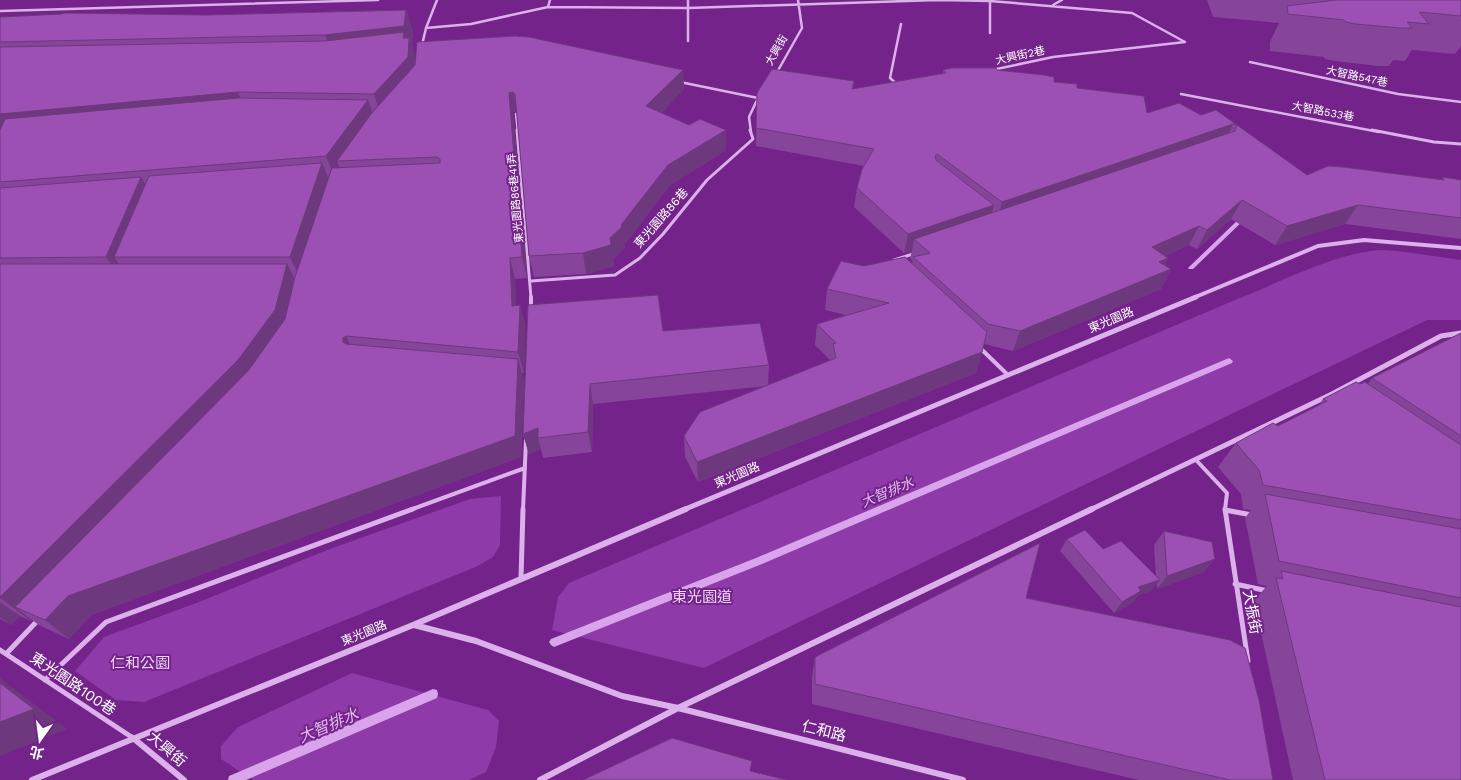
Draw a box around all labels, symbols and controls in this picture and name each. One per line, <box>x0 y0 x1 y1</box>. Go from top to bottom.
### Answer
street label: 大興街 <box>763 33 790 68</box>
street label: 大興街2巷 <box>994 44 1046 67</box>
street label: 大智路547巷 <box>1325 64 1389 89</box>
street label: 大智路533巷 <box>1291 99 1355 124</box>
street label: 東光園路86巷41弄 <box>505 152 526 244</box>
street label: 東光園路86巷 <box>631 185 691 251</box>
street label: 東光園路 <box>1086 304 1136 336</box>
street label: 東光園路 <box>712 459 762 491</box>
water label: 大智排水 <box>858 473 917 510</box>
park label: 東光園道 <box>672 588 732 606</box>
street label: 大振街 <box>1239 588 1265 636</box>
street label: 東光園路 <box>339 618 389 648</box>
street label: 東光園路100巷 <box>27 649 119 719</box>
park label: 仁和公園 <box>110 654 170 672</box>
water label: 大智排水 <box>295 704 362 747</box>
north arrow <box>15 715 65 765</box>
street label: 仁和路 <box>800 717 848 745</box>
street label: 大興街 <box>144 728 190 770</box>
text: 北 <box>28 743 46 762</box>

